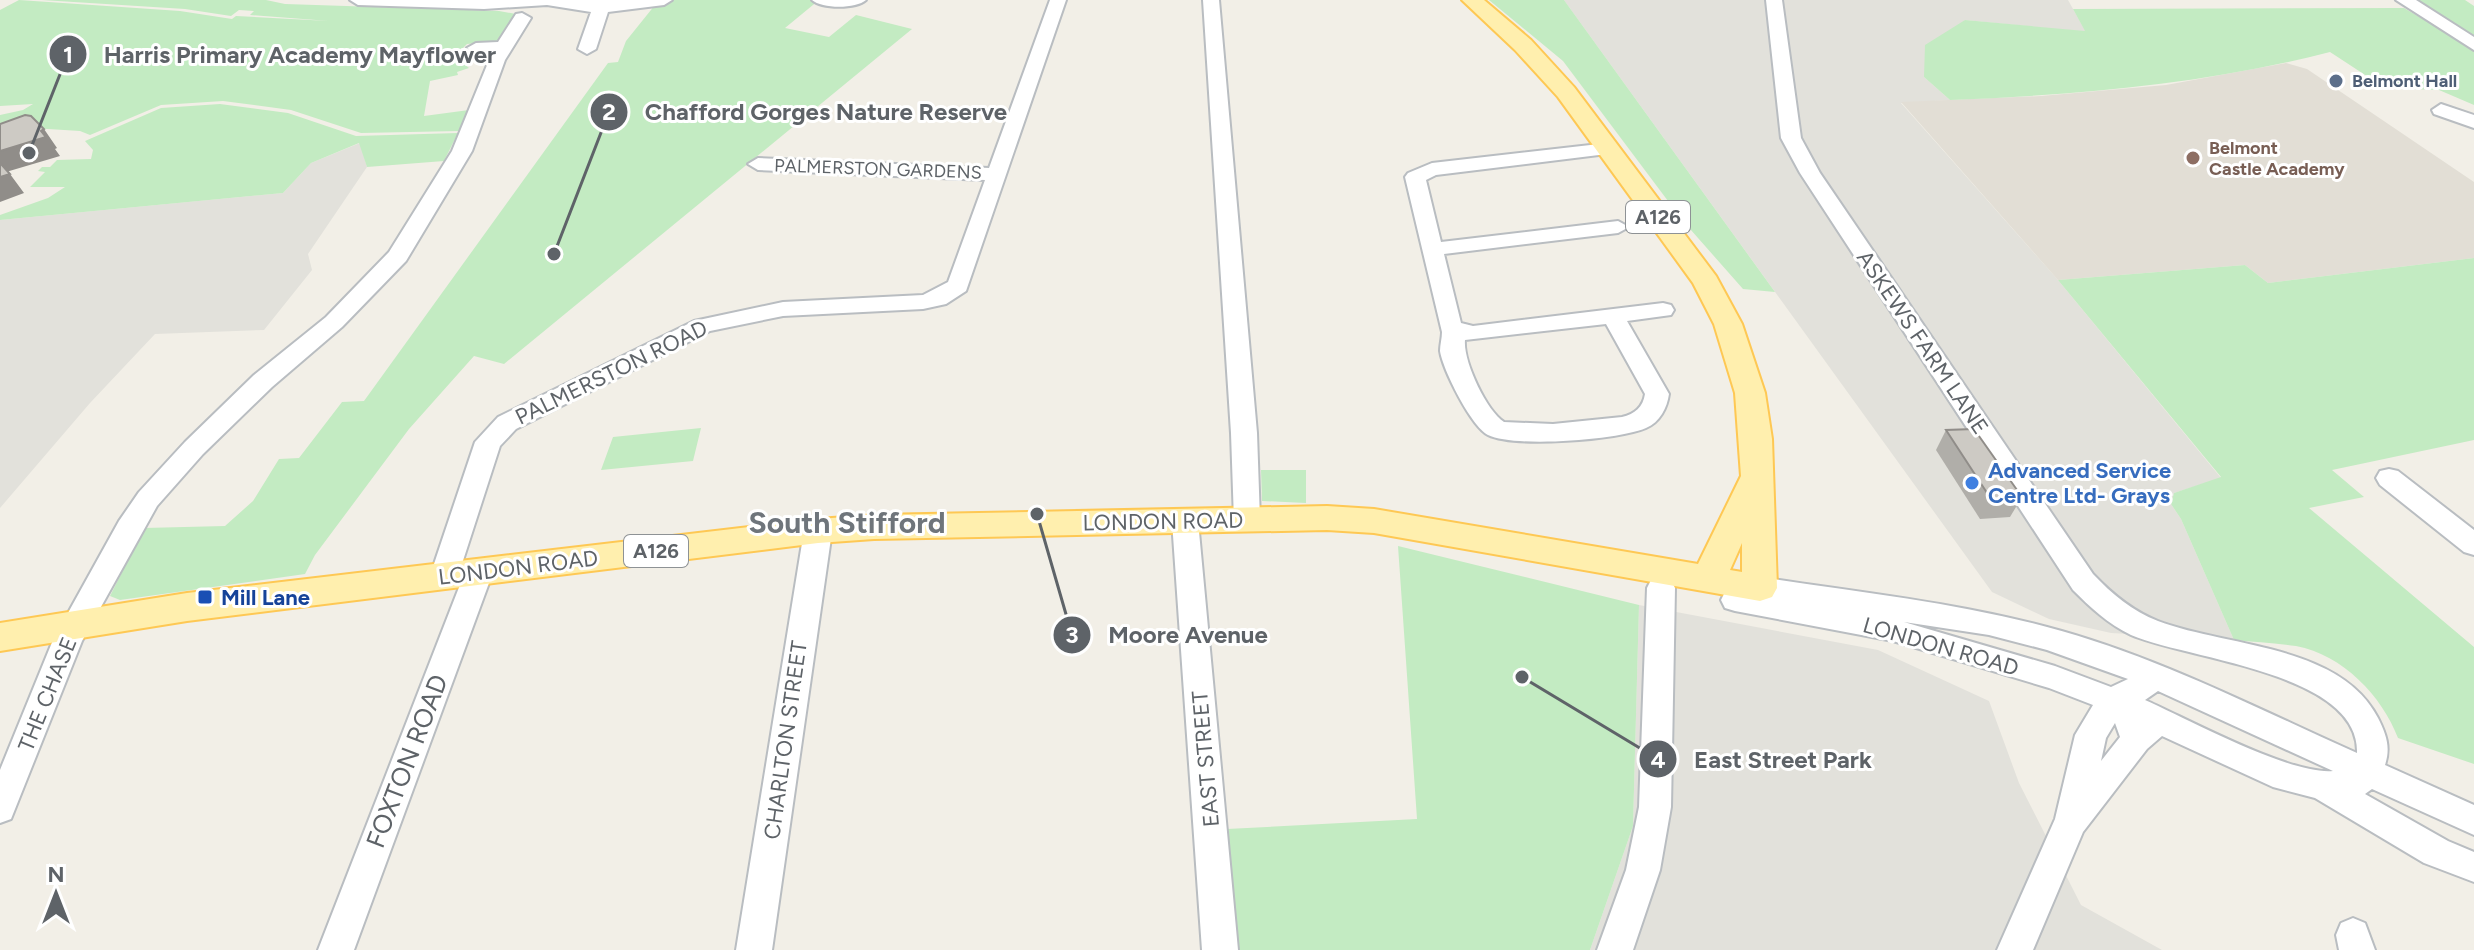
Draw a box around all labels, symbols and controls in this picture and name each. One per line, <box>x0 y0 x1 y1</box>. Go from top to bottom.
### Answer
callout: Harris Primary Academy Mayflower <box>48 30 512 78</box>
text: 1 <box>63 40 73 69</box>
text: Harris Primary Academy Mayflower <box>104 40 496 69</box>
place label: Belmont Hall <box>2352 70 2457 92</box>
marker: Belmont Hall <box>2327 72 2345 90</box>
callout: Chafford Gorges Nature Reserve <box>589 88 1023 136</box>
text: 2 <box>602 97 616 126</box>
text: Chafford Gorges Nature Reserve <box>645 97 1007 126</box>
place label: Belmont Castle Academy <box>2209 137 2345 180</box>
marker: Belmont Castle Academy <box>2184 149 2202 167</box>
street label: PALMERSTON GARDENS <box>774 154 982 184</box>
road number: A126 <box>1626 201 1690 233</box>
street label: ASKEWS FARM LANE <box>1851 245 1994 439</box>
street label: PALMERSTON ROAD <box>511 314 712 431</box>
place label: Advanced Service Centre Ltd- Grays <box>1988 457 2171 509</box>
marker: Advanced Service Centre Ltd- Grays <box>1963 474 1981 492</box>
district label: South Stifford <box>749 504 945 541</box>
street label: LONDON ROAD <box>1082 507 1244 536</box>
road number: A126 <box>624 535 688 567</box>
street label: LONDON ROAD <box>437 544 599 591</box>
place label: Mill Lane <box>221 584 310 611</box>
marker: Mill Lane <box>196 588 214 606</box>
callout: Moore Avenue <box>1052 611 1283 659</box>
street label: LONDON ROAD <box>1860 611 2022 682</box>
text: 3 <box>1065 620 1079 649</box>
text: Moore Avenue <box>1108 620 1268 649</box>
street label: THE CHASE <box>12 633 83 755</box>
street label: CHARLTON STREET <box>758 639 813 841</box>
street label: FOXTON ROAD <box>359 670 455 852</box>
street label: EAST STREET <box>1186 690 1225 828</box>
callout: East Street Park <box>1638 735 1888 783</box>
text: 4 <box>1650 745 1666 774</box>
text: East Street Park <box>1694 745 1872 774</box>
north arrow <box>16 854 96 934</box>
text: N <box>47 861 65 888</box>

